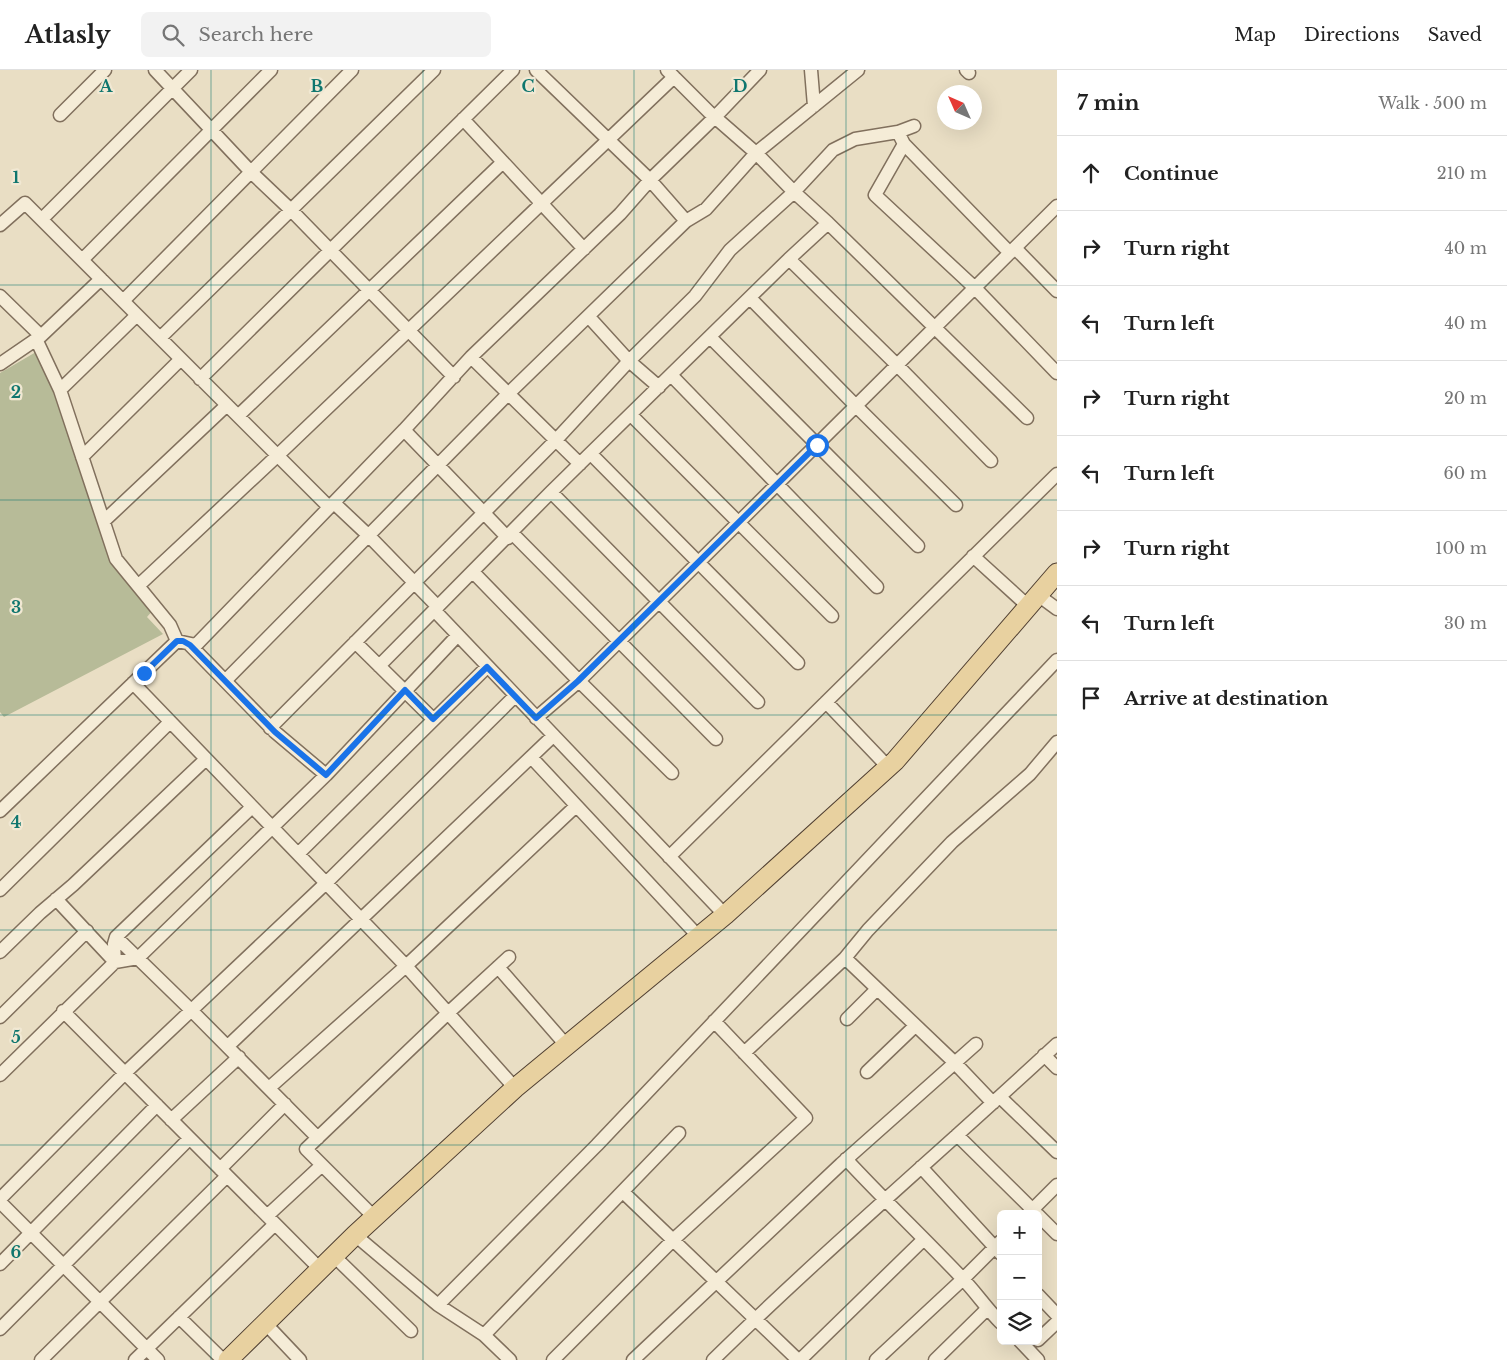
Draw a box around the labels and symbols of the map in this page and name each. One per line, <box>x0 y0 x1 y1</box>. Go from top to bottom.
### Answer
text: A <box>99 76 114 96</box>
text: B <box>311 76 324 96</box>
text: C <box>521 76 535 96</box>
text: D <box>733 76 747 96</box>
north arrow <box>937 85 982 130</box>
text: 1 <box>13 167 20 187</box>
text: 2 <box>11 382 21 402</box>
route start <box>806 434 829 457</box>
text: 3 <box>11 597 21 617</box>
route end <box>133 662 156 685</box>
text: 4 <box>11 812 21 832</box>
text: 5 <box>11 1027 21 1047</box>
text: 6 <box>11 1242 22 1262</box>

